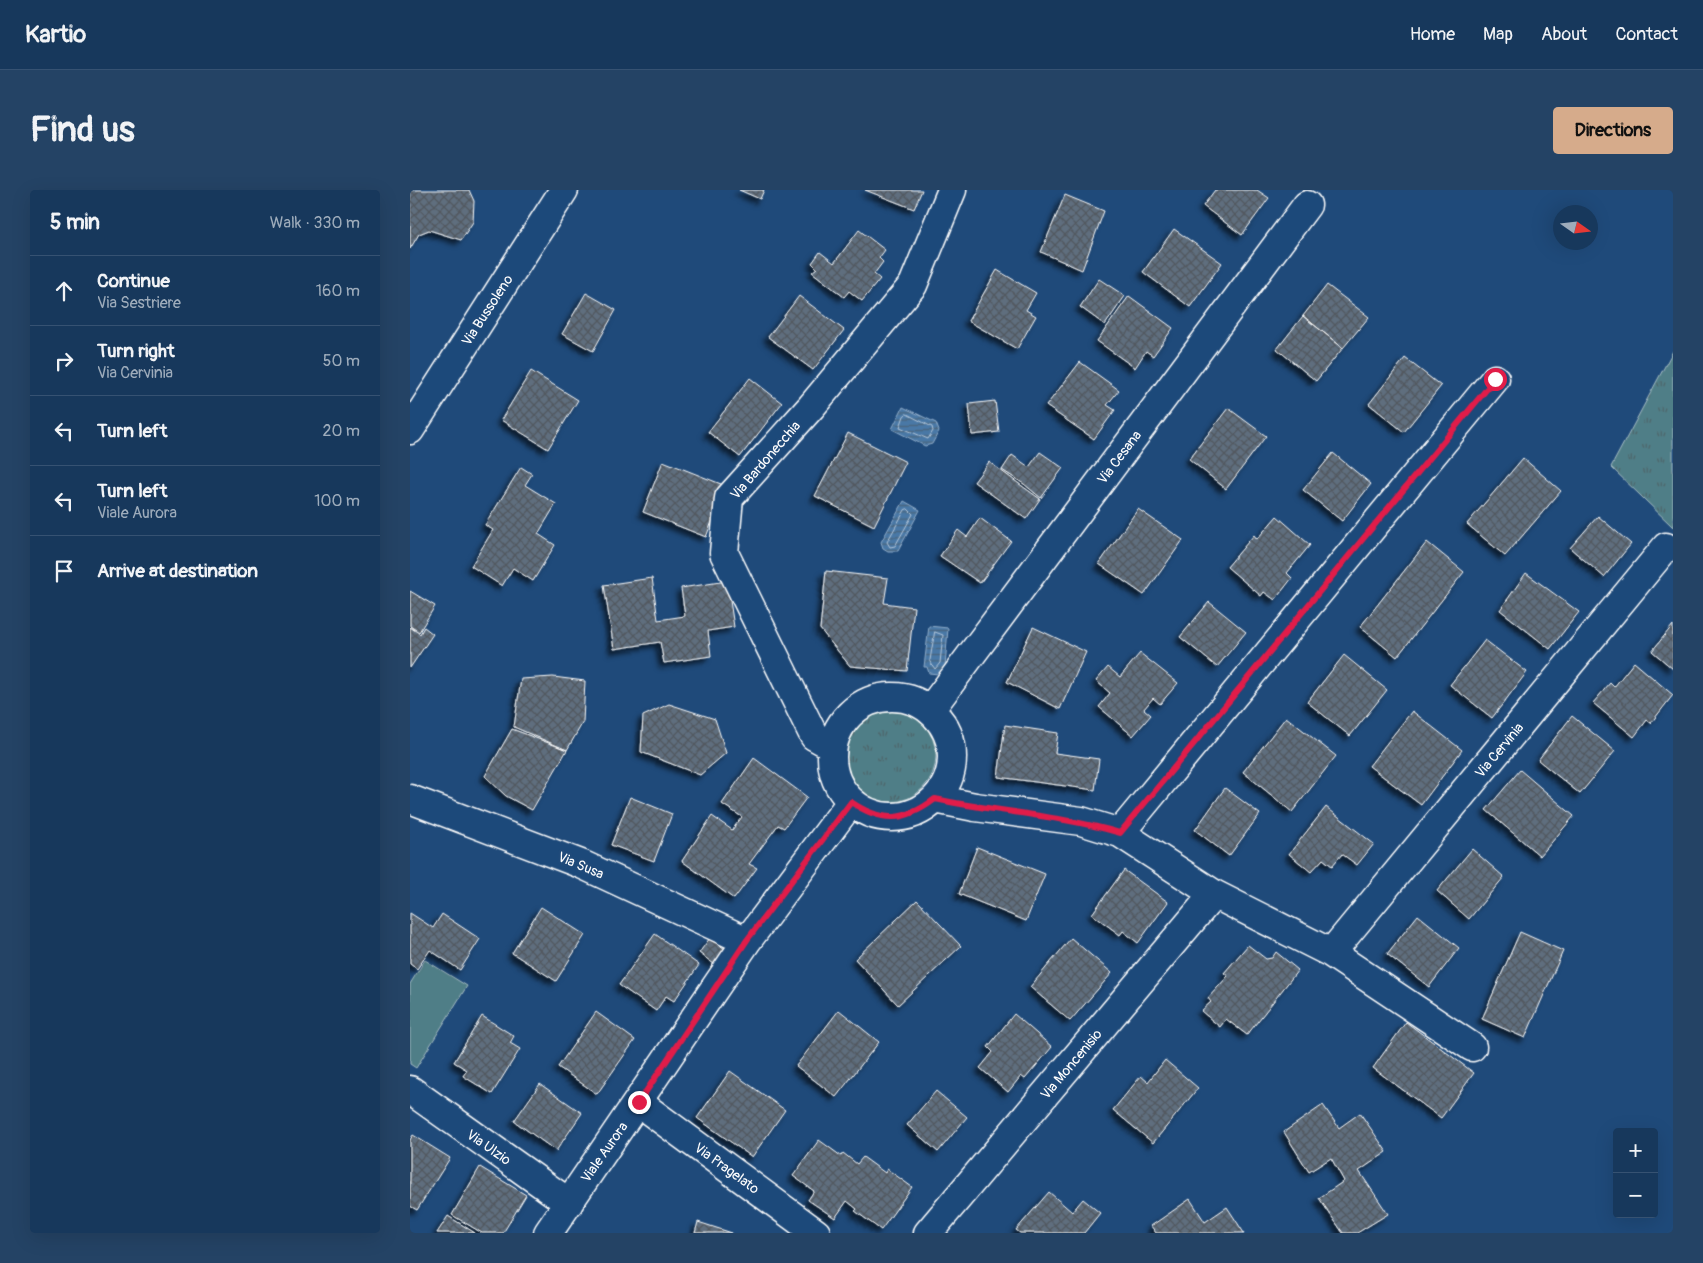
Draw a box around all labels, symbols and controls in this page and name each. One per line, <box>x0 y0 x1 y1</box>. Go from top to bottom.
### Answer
text: Kartio <box>25 20 86 49</box>
text: Home <box>1410 23 1455 46</box>
text: Map <box>1483 23 1513 46</box>
text: About <box>1541 23 1587 46</box>
text: Contact <box>1615 23 1678 46</box>
button: Directions <box>1553 107 1673 154</box>
text: Find us <box>30 108 135 152</box>
north arrow <box>1553 205 1598 250</box>
text: 5 min <box>50 209 100 236</box>
text: Walk · 330 m <box>270 213 360 233</box>
text: Continue <box>97 269 170 293</box>
street label: Via Bussoleno <box>458 271 517 349</box>
icon: ahead <box>50 277 78 305</box>
text: 160 m <box>316 281 360 301</box>
text: Via Sestriere <box>97 293 181 313</box>
text: Turn right <box>97 339 175 363</box>
icon: right <box>50 347 78 375</box>
text: 50 m <box>323 351 360 371</box>
text: Via Cervinia <box>97 363 173 383</box>
route start <box>1484 368 1507 391</box>
icon: left <box>50 417 78 445</box>
street label: Via Bardonecchia <box>727 418 804 503</box>
text: Turn left <box>97 419 167 443</box>
text: 20 m <box>322 421 360 441</box>
street label: Via Cesana <box>1094 427 1145 487</box>
text: Turn left <box>97 479 167 503</box>
icon: left <box>50 487 78 515</box>
text: 100 m <box>314 491 360 511</box>
text: Viale Aurora <box>97 503 177 523</box>
icon: arrive <box>50 557 78 585</box>
text: Arrive at destination <box>97 559 258 583</box>
street label: Via Cervinia <box>1471 719 1527 781</box>
street label: Via Susa <box>555 848 606 883</box>
street label: Via Moncenisio <box>1037 1025 1106 1103</box>
route end <box>628 1091 651 1114</box>
street label: Viale Aurora <box>577 1119 631 1186</box>
street label: Via Ulzio <box>463 1126 515 1169</box>
map controls <box>1613 1128 1658 1218</box>
button: + <box>1613 1128 1658 1173</box>
street label: Via Pragelato <box>691 1139 763 1198</box>
button: − <box>1613 1173 1658 1218</box>

